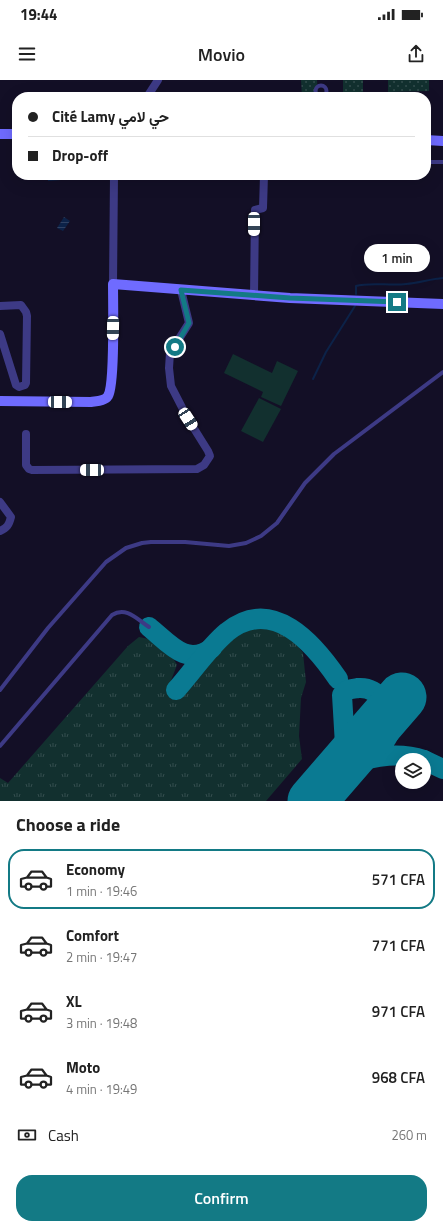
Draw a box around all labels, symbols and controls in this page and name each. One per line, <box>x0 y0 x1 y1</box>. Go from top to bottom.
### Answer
text: 19:44 <box>20 3 57 26</box>
text: Movio <box>198 41 245 68</box>
icon: menu <box>16 43 38 65</box>
icon: share <box>405 43 427 65</box>
text: Cité Lamy حي لامي <box>52 105 169 128</box>
text: Drop-off <box>52 144 108 167</box>
car <box>248 212 260 236</box>
callout: 1 min <box>364 244 430 272</box>
text: 1 min <box>381 248 413 268</box>
route end <box>388 293 406 311</box>
car <box>107 316 119 340</box>
route start <box>166 338 184 356</box>
car <box>48 396 72 408</box>
car <box>176 406 200 432</box>
car <box>80 464 104 476</box>
map controls <box>395 753 431 789</box>
button: layers <box>395 753 431 789</box>
text: Choose a ride <box>16 811 120 838</box>
text: Economy <box>66 858 125 881</box>
icon: car <box>18 861 54 897</box>
text: 571 CFA <box>372 868 425 891</box>
text: 1 min · 19:46 <box>66 881 137 901</box>
text: Comfort <box>66 924 119 947</box>
icon: car <box>18 927 54 963</box>
text: 771 CFA <box>372 934 425 957</box>
text: 2 min · 19:47 <box>66 947 137 967</box>
text: XL <box>66 990 82 1013</box>
icon: car <box>18 993 54 1029</box>
text: 971 CFA <box>372 1000 425 1023</box>
text: 3 min · 19:48 <box>66 1013 137 1033</box>
text: Moto <box>66 1056 100 1079</box>
icon: car <box>18 1059 54 1095</box>
text: 968 CFA <box>372 1066 425 1089</box>
text: 4 min · 19:49 <box>66 1079 137 1099</box>
icon: cash <box>16 1124 38 1146</box>
text: Cash <box>48 1124 79 1147</box>
text: 260 m <box>391 1125 427 1145</box>
button: Confirm <box>16 1175 427 1221</box>

